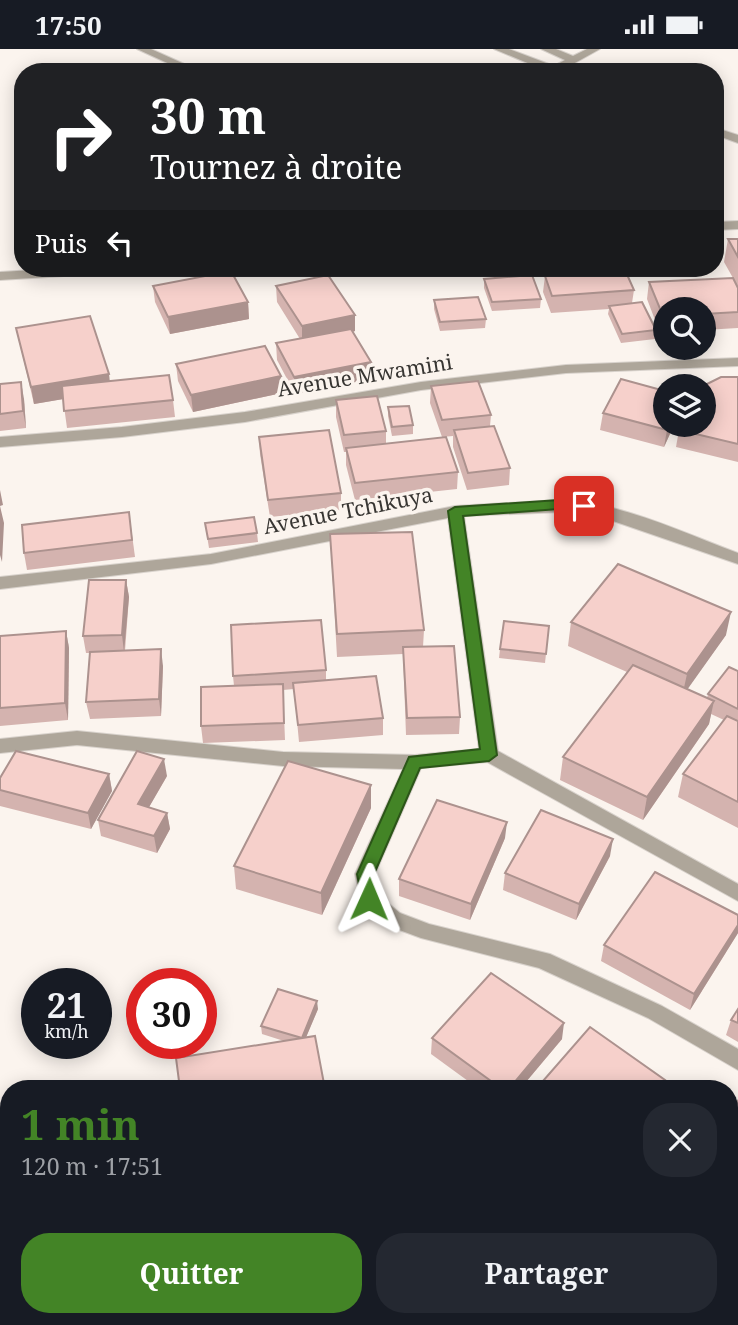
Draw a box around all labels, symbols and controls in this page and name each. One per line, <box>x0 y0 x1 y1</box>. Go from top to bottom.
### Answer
text: 17:50 <box>35 7 102 43</box>
text: 30 m <box>150 82 266 148</box>
icon: right <box>35 91 126 182</box>
text: Tournez à droite <box>150 145 402 188</box>
icon: left <box>101 224 139 262</box>
text: Puis <box>35 225 87 261</box>
map controls <box>653 297 716 437</box>
button: search <box>653 297 716 360</box>
street label: Avenue Mwamini <box>275 347 455 403</box>
button: layers <box>653 374 716 437</box>
pin <box>554 476 614 536</box>
street label: Avenue Tchikuya <box>261 480 435 540</box>
icon: arrive <box>565 487 603 525</box>
position arrow <box>332 862 406 936</box>
speed limit sign: 30 <box>126 968 217 1059</box>
text: 21 <box>47 981 86 1028</box>
text: km/h <box>44 1019 89 1043</box>
text: 1 min <box>21 1095 140 1152</box>
button: close <box>643 1103 717 1177</box>
text: 120 m · 17:51 <box>21 1150 163 1182</box>
button: Quitter <box>21 1233 362 1313</box>
button: Partager <box>376 1233 717 1313</box>

